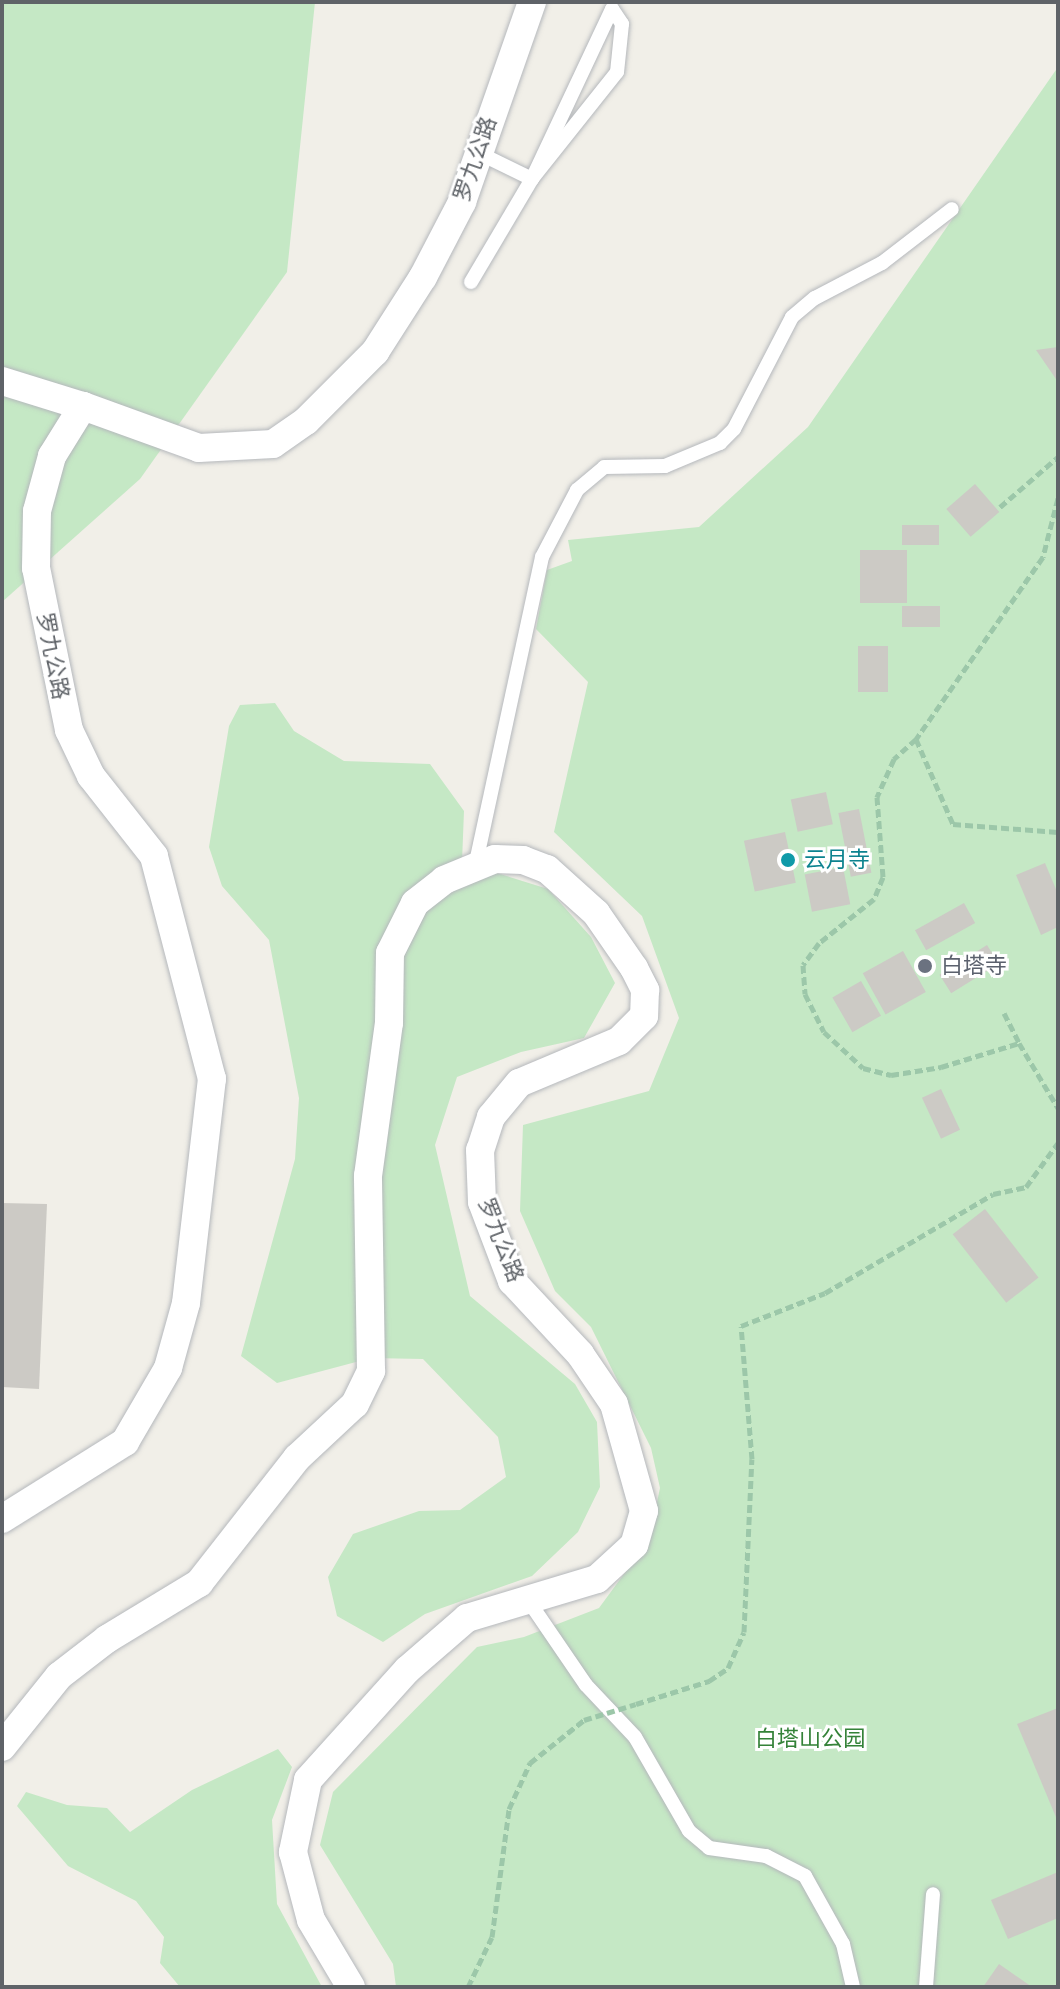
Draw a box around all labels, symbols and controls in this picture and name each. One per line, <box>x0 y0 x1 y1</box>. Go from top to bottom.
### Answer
street label: 罗九公路 <box>448 113 502 205</box>
street label: 罗九公路 <box>32 610 74 702</box>
place label: 云月寺 <box>804 847 870 873</box>
marker: 云月寺 <box>779 851 797 869</box>
place label: 白塔寺 <box>941 953 1007 979</box>
marker: 白塔寺 <box>916 957 934 975</box>
street label: 罗九公路 <box>473 1194 529 1286</box>
park label: 白塔山公园 <box>755 1726 865 1752</box>

